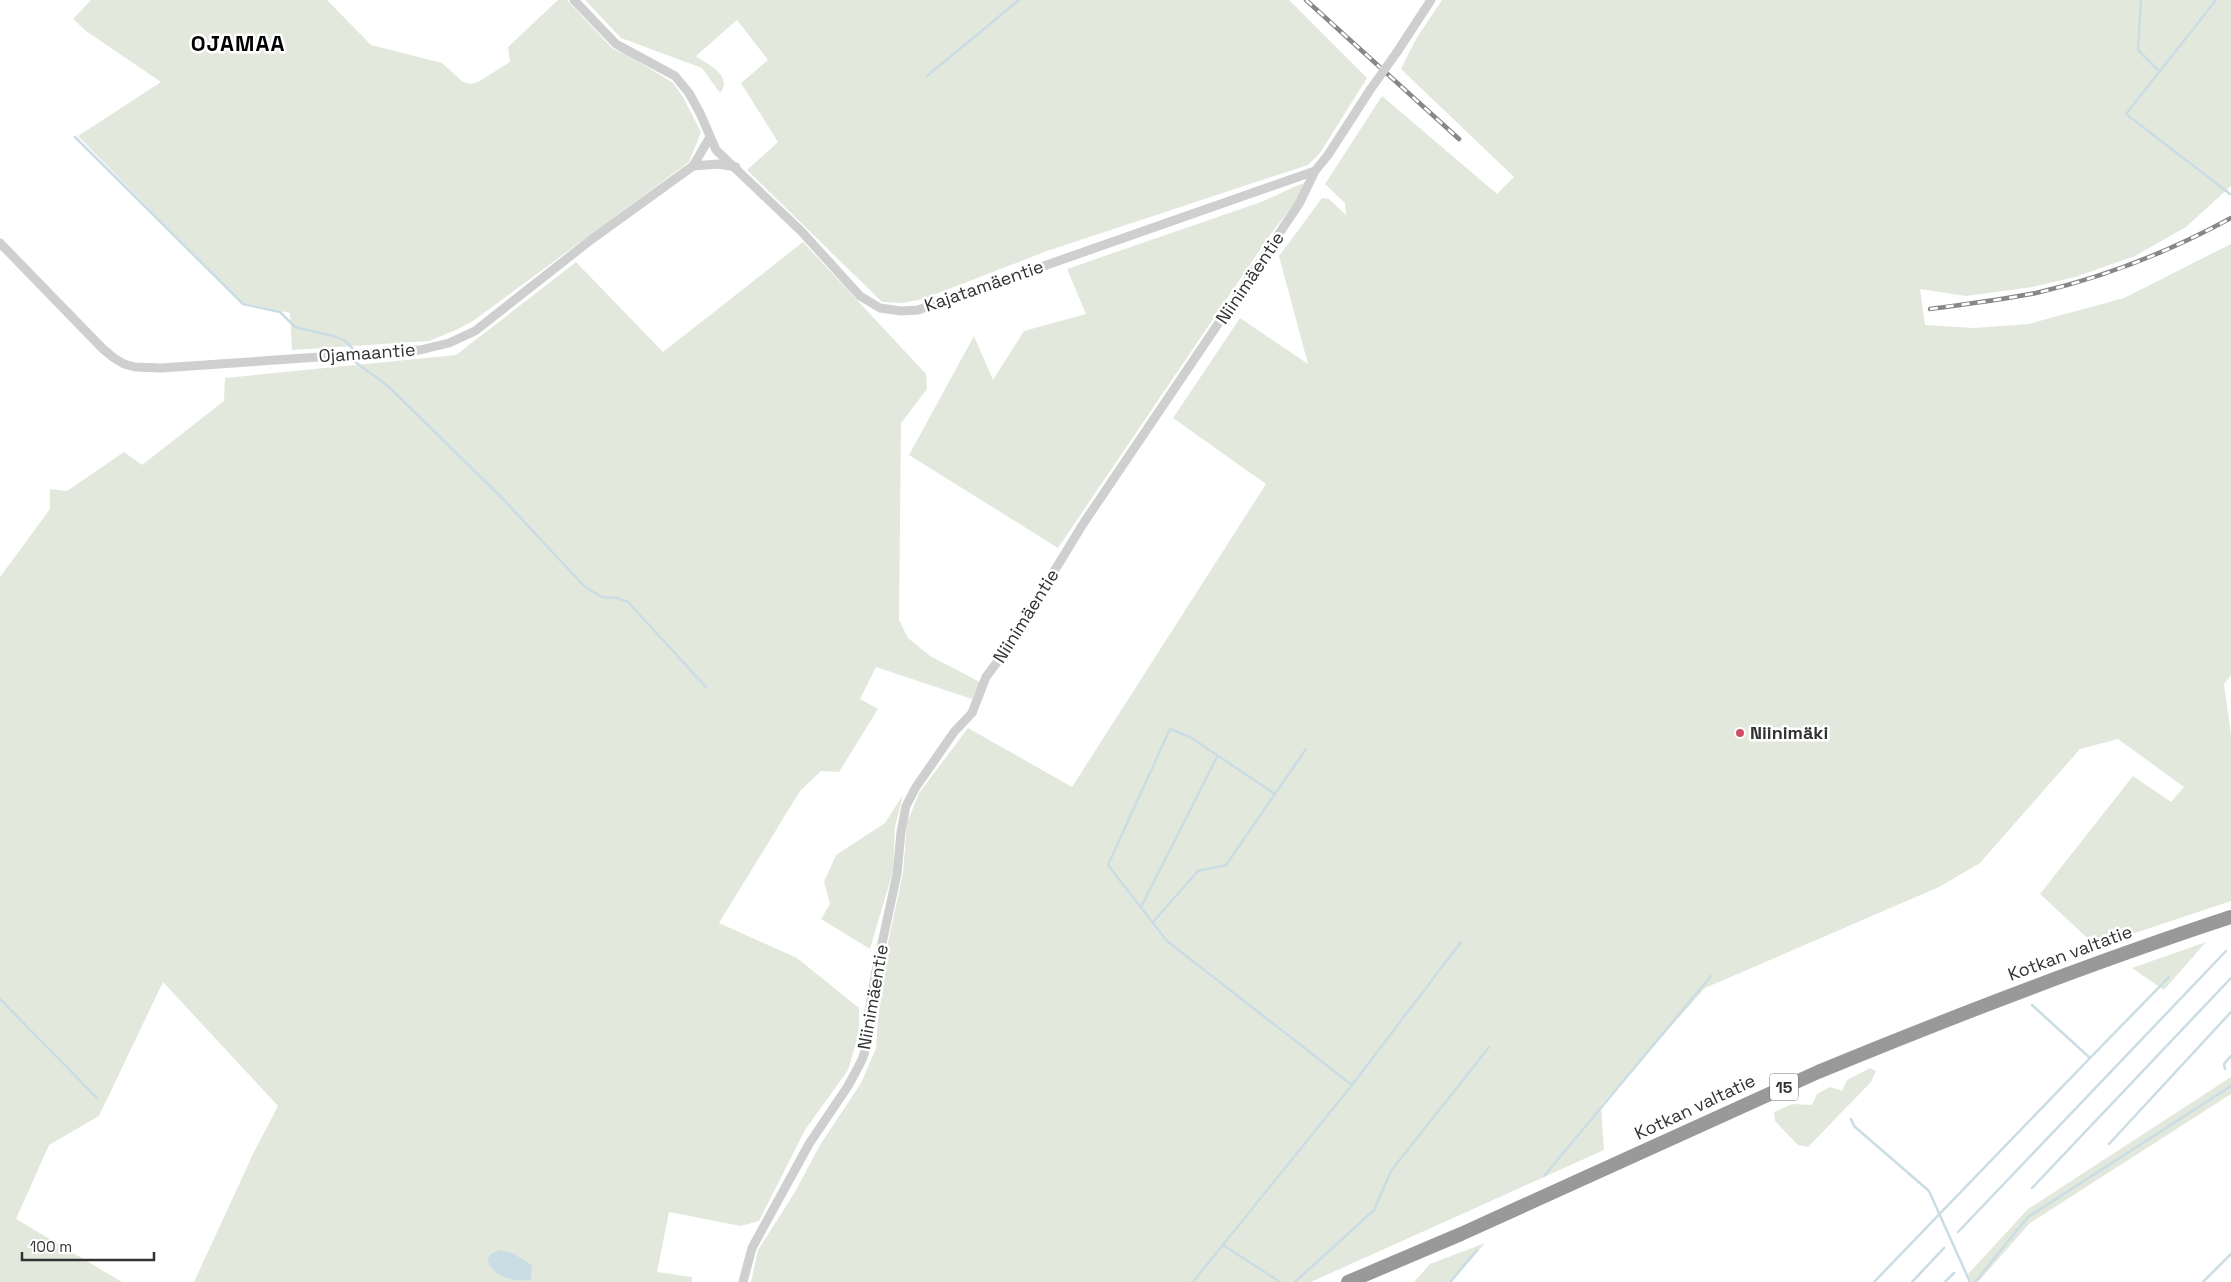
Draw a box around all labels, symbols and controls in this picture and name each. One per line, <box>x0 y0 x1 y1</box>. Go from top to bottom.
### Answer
district label: OJAMAA <box>191 29 285 57</box>
street label: Niinimäentie <box>1210 227 1289 328</box>
street label: Kajatamäentie <box>921 254 1046 317</box>
street label: Ojamaantie <box>318 338 416 367</box>
street label: Niinimäentie <box>988 564 1064 667</box>
place label: Niinimäki <box>1750 721 1828 744</box>
marker: Niinimäki <box>1734 727 1746 739</box>
street label: Kotkan valtatie <box>2004 919 2135 986</box>
street label: Niinimäentie <box>852 942 893 1051</box>
street label: Kotkan valtatie <box>1631 1069 1759 1145</box>
road number: 15 <box>1770 1074 1798 1100</box>
scale bar <box>22 1230 155 1262</box>
text: 100 m <box>30 1237 72 1256</box>

